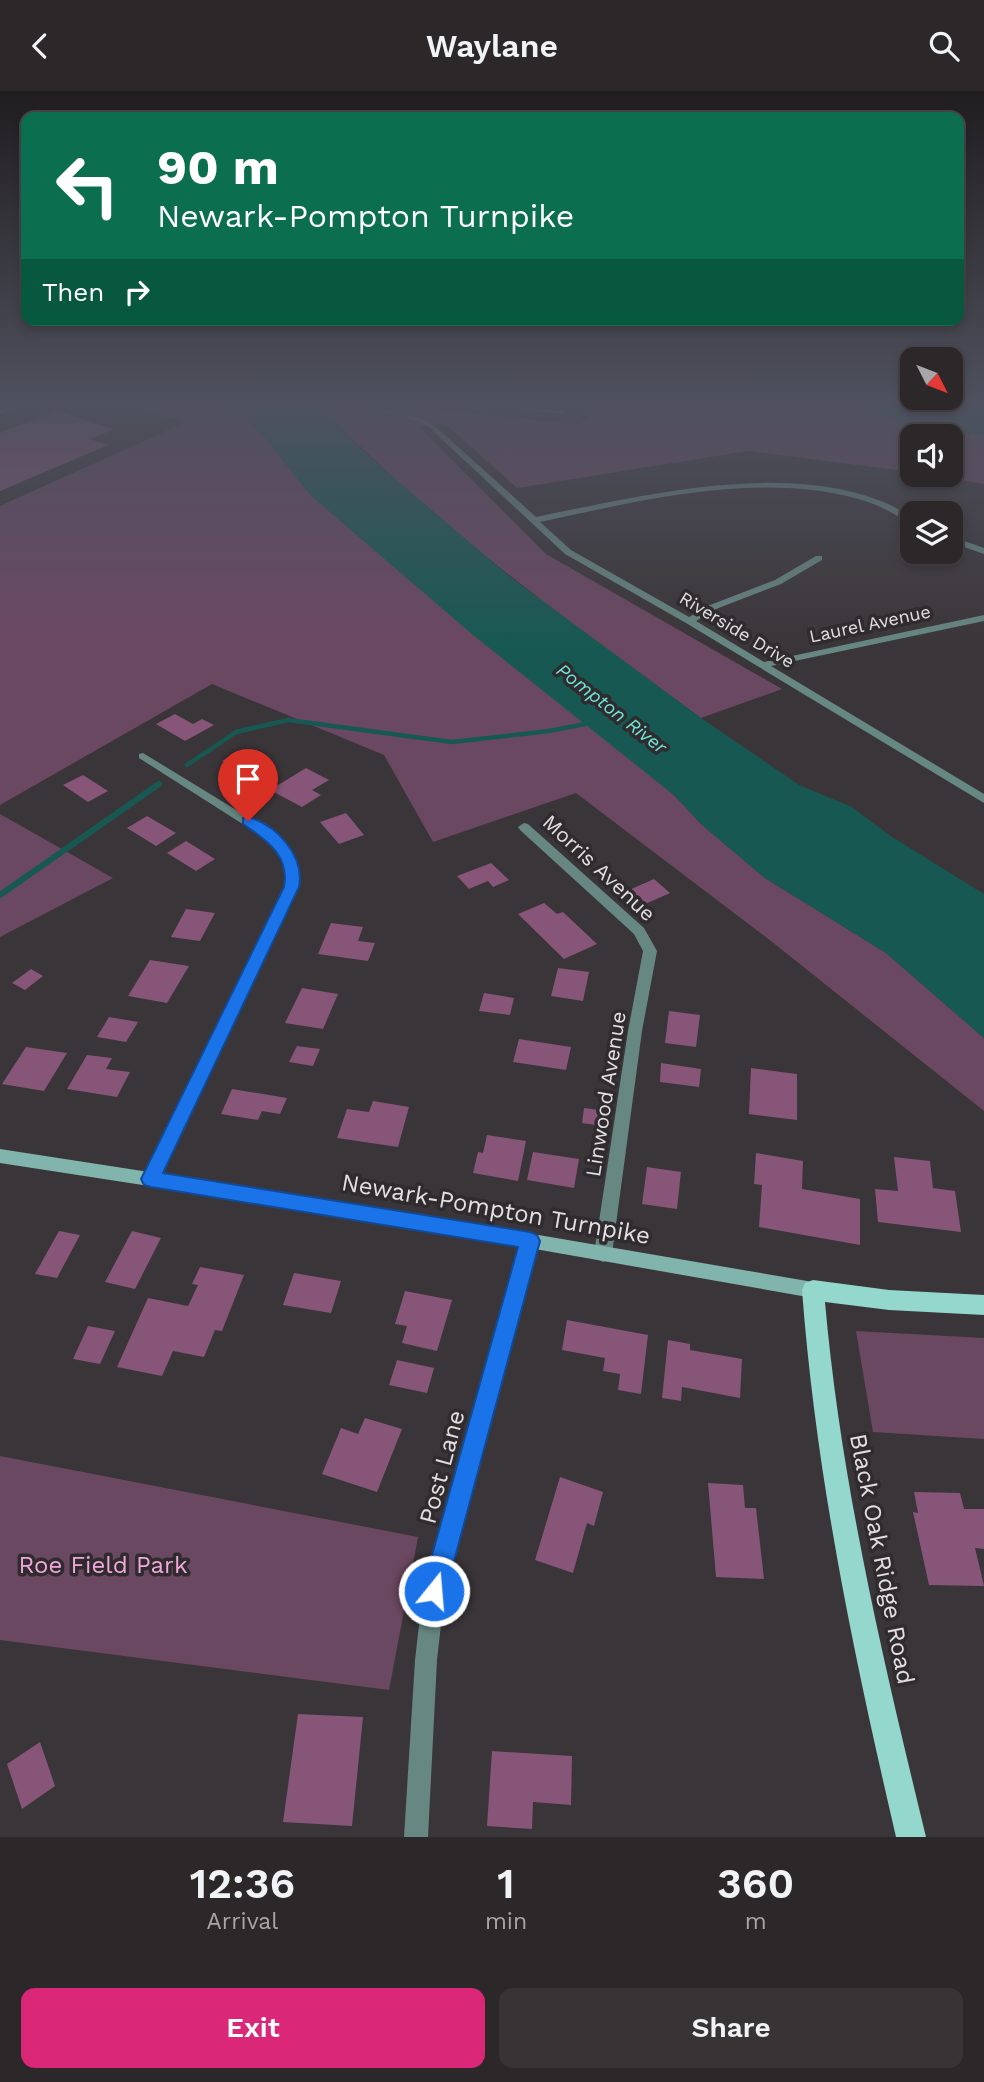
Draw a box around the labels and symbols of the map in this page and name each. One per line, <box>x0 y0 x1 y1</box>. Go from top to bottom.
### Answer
north arrow <box>900 347 962 409</box>
street label: Riverside Drive <box>676 587 798 672</box>
street label: Laurel Avenue <box>807 600 932 647</box>
water label: Pompton River <box>552 658 672 759</box>
pin <box>218 749 278 821</box>
street label: Morris Avenue <box>538 809 661 926</box>
street label: Linwood Avenue <box>580 1009 631 1178</box>
street label: Newark-Pompton Turnpike <box>339 1168 653 1250</box>
street label: Post Lane <box>413 1407 471 1527</box>
street label: Black Oak Ridge Road <box>844 1431 920 1687</box>
park label: Roe Field Park <box>18 1551 188 1579</box>
position arrow <box>397 1554 471 1628</box>

